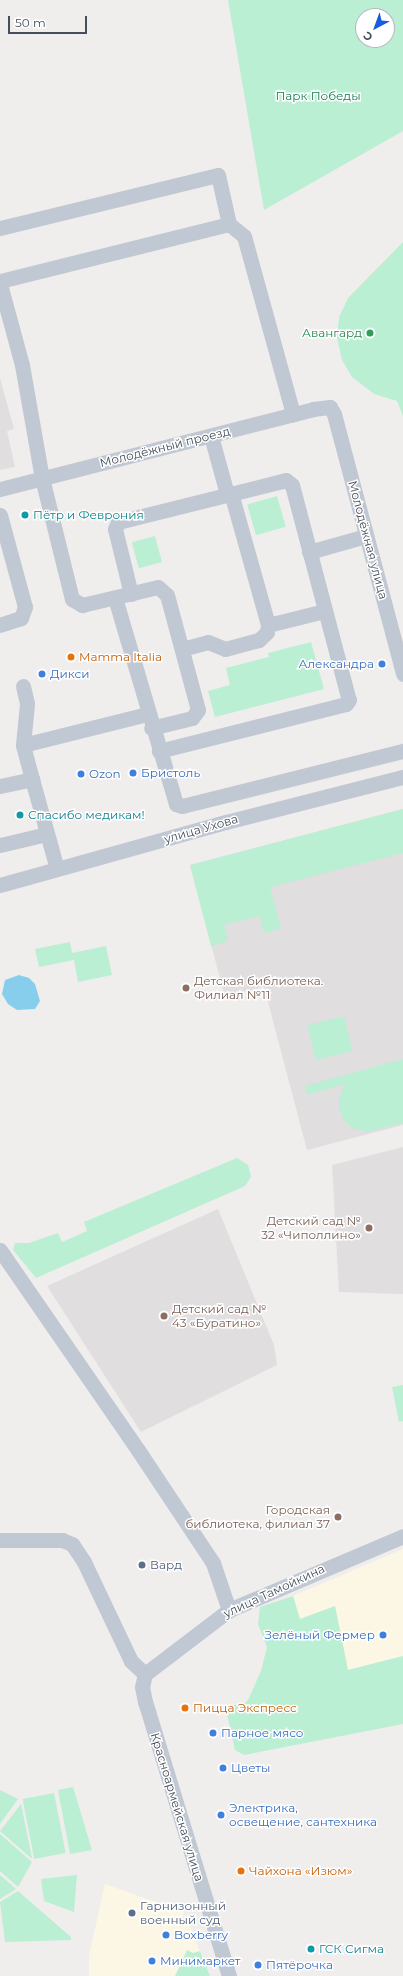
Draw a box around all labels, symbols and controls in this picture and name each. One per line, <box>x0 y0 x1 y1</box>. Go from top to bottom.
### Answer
scale bar <box>10 8 89 34</box>
north arrow <box>355 8 395 48</box>
text: 50 m <box>15 15 46 30</box>
text: С <box>360 28 375 44</box>
park label: Парк Победы <box>275 89 361 103</box>
place label: Авангард <box>302 326 362 340</box>
marker: Авангард <box>365 328 375 338</box>
street label: Молодёжный проезд <box>98 424 232 470</box>
street label: Молодёжная улица <box>345 479 391 601</box>
place label: Пётр и Феврония <box>33 508 144 522</box>
marker: Пётр и Феврония <box>20 510 30 520</box>
place label: Mamma Italia <box>79 650 162 664</box>
marker: Mamma Italia <box>66 652 76 662</box>
place label: Александра <box>298 657 374 671</box>
marker: Александра <box>377 659 387 669</box>
place label: Дикси <box>50 667 90 681</box>
marker: Дикси <box>37 669 47 679</box>
place label: Бристоль <box>141 766 200 780</box>
place label: Ozon <box>89 767 121 781</box>
marker: Бристоль <box>128 768 138 778</box>
marker: Ozon <box>76 769 86 779</box>
place label: Спасибо медикам! <box>28 808 145 822</box>
marker: Спасибо медикам! <box>15 810 25 820</box>
street label: улица Ухова <box>162 812 240 846</box>
place label: Детская библиотека. Филиал №11 <box>194 974 323 1002</box>
marker: Детская библиотека. Филиал №11 <box>181 983 191 993</box>
place label: Детский сад № 32 «Чиполлино» <box>261 1214 361 1242</box>
marker: Детский сад № 32 «Чиполлино» <box>364 1223 374 1233</box>
place label: Детский сад № 43 «Буратино» <box>172 1302 266 1330</box>
marker: Детский сад № 43 «Буратино» <box>159 1311 169 1321</box>
place label: Городская библиотека, филиал 37 <box>185 1503 330 1531</box>
marker: Городская библиотека, филиал 37 <box>333 1512 343 1522</box>
place label: Вард <box>150 1558 182 1572</box>
marker: Вард <box>137 1560 147 1570</box>
street label: улица Тамойкина <box>221 1561 327 1621</box>
place label: Зелёный Фермер <box>265 1628 375 1642</box>
marker: Зелёный Фермер <box>378 1630 388 1640</box>
place label: Пицца Экспресс <box>193 1701 297 1715</box>
marker: Пицца Экспресс <box>180 1703 190 1713</box>
place label: Парное мясо <box>221 1726 303 1740</box>
marker: Парное мясо <box>208 1728 218 1738</box>
street label: Красноармейская улица <box>147 1731 207 1883</box>
place label: Цветы <box>231 1761 270 1775</box>
marker: Цветы <box>218 1763 228 1773</box>
place label: Электрика, освещение, сантехника <box>229 1801 377 1829</box>
marker: Электрика, освещение, сантехника <box>216 1810 226 1820</box>
place label: Чайхона «Изюм» <box>249 1864 352 1878</box>
marker: Чайхона «Изюм» <box>236 1866 246 1876</box>
place label: Гарнизонный военный суд <box>140 1899 226 1927</box>
marker: Гарнизонный военный суд <box>127 1908 137 1918</box>
place label: Boxberry <box>174 1928 228 1942</box>
marker: Boxberry <box>161 1930 171 1940</box>
place label: ГСК Сигма <box>319 1942 384 1956</box>
marker: ГСК Сигма <box>306 1944 316 1954</box>
place label: Минимаркет <box>160 1954 240 1968</box>
marker: Минимаркет <box>147 1956 157 1966</box>
place label: Пятёрочка <box>266 1958 333 1972</box>
marker: Пятёрочка <box>253 1960 263 1970</box>

